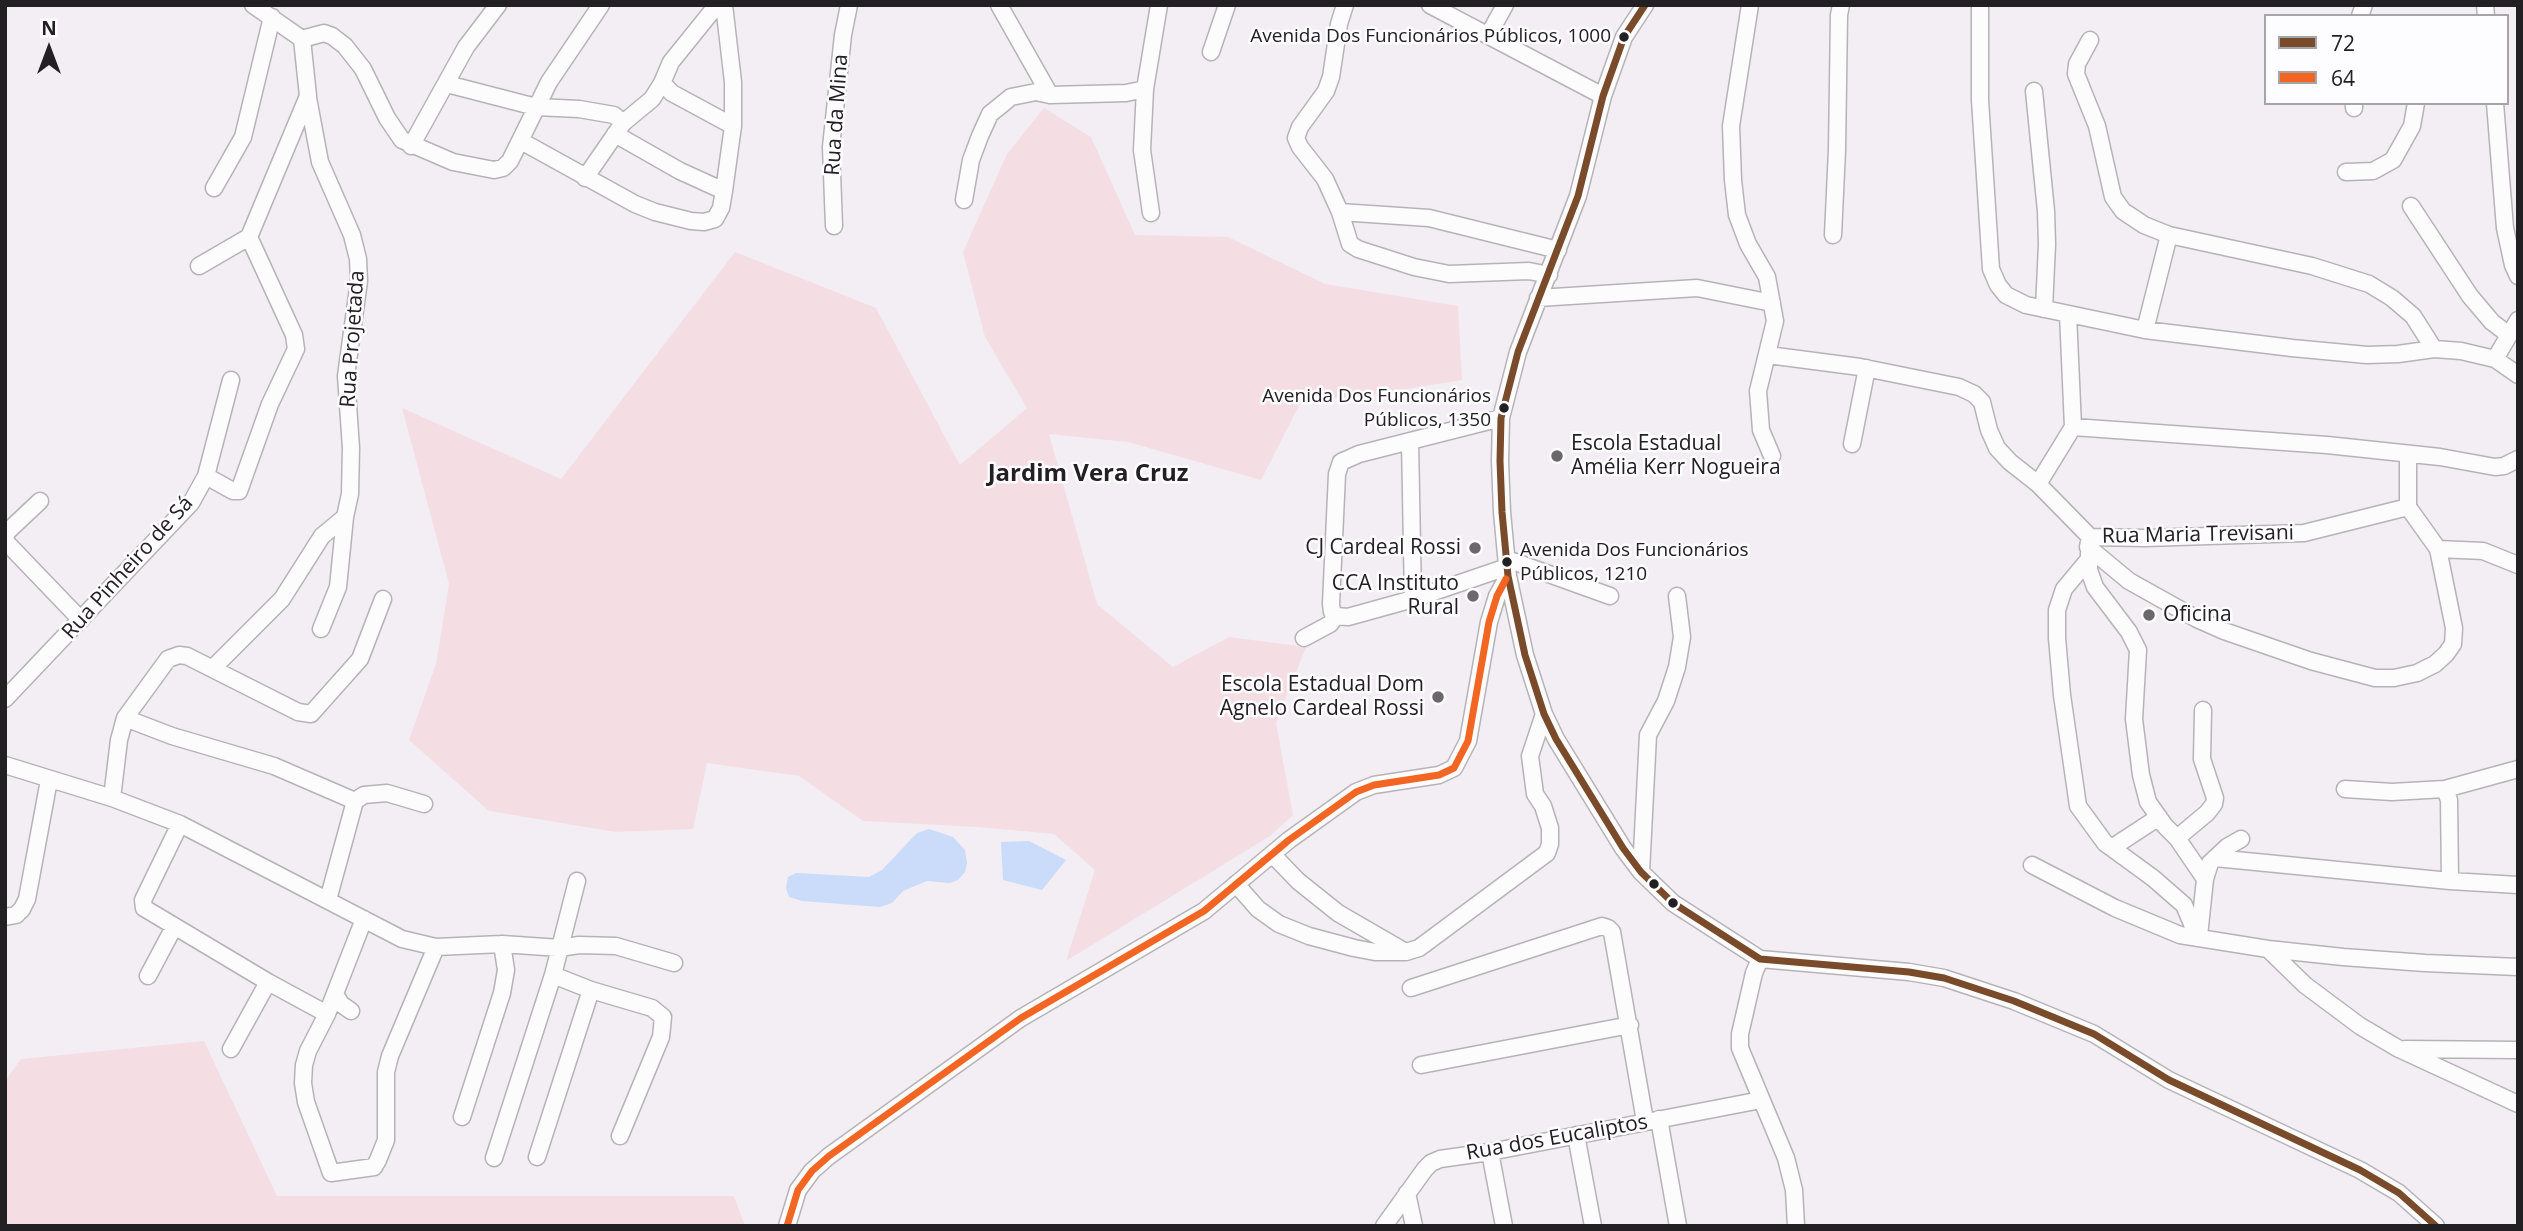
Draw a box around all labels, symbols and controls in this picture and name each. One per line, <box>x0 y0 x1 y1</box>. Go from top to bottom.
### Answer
north arrow <box>14 14 84 84</box>
legend <box>2264 14 2509 105</box>
text: N <box>41 15 57 41</box>
place label: Avenida Dos Funcionários Públicos, 1000 <box>1250 26 1611 48</box>
text: 72 <box>2331 29 2355 57</box>
marker: Avenida Dos Funcionários Públicos, 1000 <box>1617 30 1631 44</box>
street label: Rua da Mina <box>820 53 854 177</box>
text: 64 <box>2331 64 2355 92</box>
street label: Rua Projetada <box>336 270 370 408</box>
place label: Avenida Dos Funcionários Públicos, 1350 <box>1262 386 1491 430</box>
marker: Avenida Dos Funcionários Públicos, 1350 <box>1497 401 1511 415</box>
place label: Escola Estadual Amélia Kerr Nogueira <box>1571 431 1781 481</box>
marker: Escola Estadual Amélia Kerr Nogueira <box>1549 448 1565 464</box>
district label: Jardim Vera Cruz <box>988 460 1188 488</box>
street label: Rua Pinheiro de Sá <box>57 491 199 645</box>
street label: Rua Maria Trevisani <box>2102 521 2294 549</box>
place label: CJ Cardeal Rossi <box>1305 535 1461 561</box>
marker: CJ Cardeal Rossi <box>1467 540 1483 556</box>
place label: Avenida Dos Funcionários Públicos, 1210 <box>1520 540 1749 584</box>
marker: Avenida Dos Funcionários Públicos, 1210 <box>1500 555 1514 569</box>
place label: CCA Instituto Rural <box>1332 571 1459 621</box>
marker: CCA Instituto Rural <box>1465 588 1481 604</box>
place label: Oficina <box>2163 602 2232 628</box>
marker: Oficina <box>2141 607 2157 623</box>
place label: Escola Estadual Dom Agnelo Cardeal Rossi <box>1220 672 1424 722</box>
marker: Escola Estadual Dom Agnelo Cardeal Rossi <box>1430 689 1446 705</box>
unlabelled marker <box>1647 877 1661 891</box>
unlabelled marker <box>1666 896 1680 910</box>
street label: Rua dos Eucaliptos <box>1464 1110 1650 1166</box>

